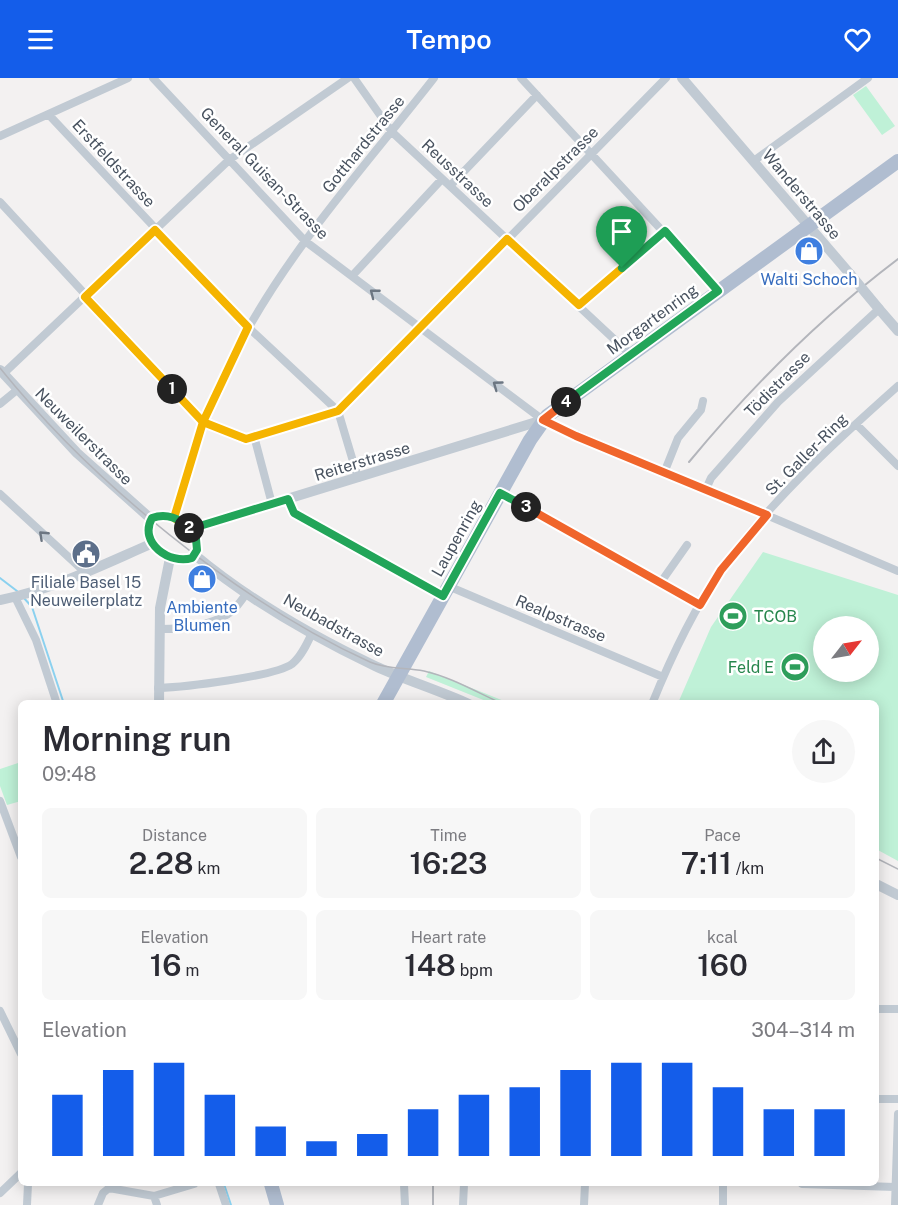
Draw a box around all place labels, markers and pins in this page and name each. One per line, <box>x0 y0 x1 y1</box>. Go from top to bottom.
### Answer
pin <box>596 206 647 268</box>
shop icon: Walti Schoch <box>793 235 825 267</box>
place label: Walti Schoch <box>760 270 858 289</box>
pin: 1 <box>157 374 187 404</box>
pin: 4 <box>551 387 581 417</box>
pin: 3 <box>511 492 541 522</box>
pin: 2 <box>174 513 204 543</box>
public building icon: Filiale Basel 15 Neuweilerplatz <box>70 538 102 570</box>
shop icon: Ambiente Blumen <box>186 563 218 595</box>
place label: Filiale Basel 15 Neuweilerplatz <box>30 573 142 610</box>
place label: Ambiente Blumen <box>166 598 238 635</box>
sports icon: TCOB <box>717 600 749 632</box>
place label: TCOB <box>754 607 797 626</box>
sports icon: Feld E <box>779 651 811 683</box>
place label: Feld E <box>728 658 774 677</box>

